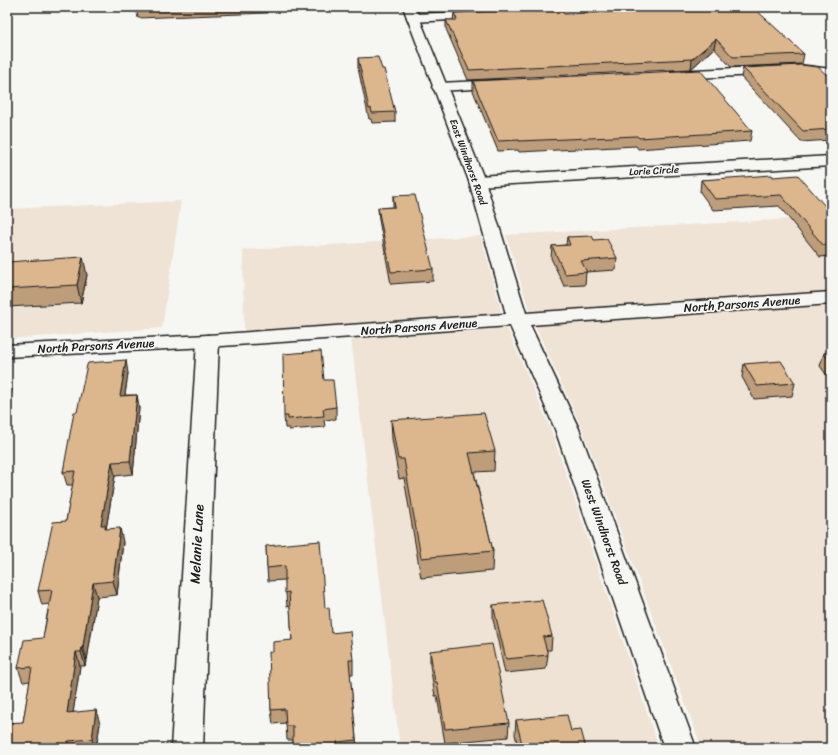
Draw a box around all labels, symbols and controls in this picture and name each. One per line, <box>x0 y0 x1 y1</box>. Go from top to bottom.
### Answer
street label: East Windhorst Road <box>444 116 492 208</box>
street label: Lorie Circle <box>629 161 679 181</box>
street label: North Parsons Avenue <box>683 289 801 319</box>
street label: North Parsons Avenue <box>360 312 478 342</box>
street label: North Parsons Avenue <box>37 332 155 360</box>
street label: West Windhorst Road <box>575 476 634 589</box>
street label: Melanie Lane <box>182 503 212 584</box>

